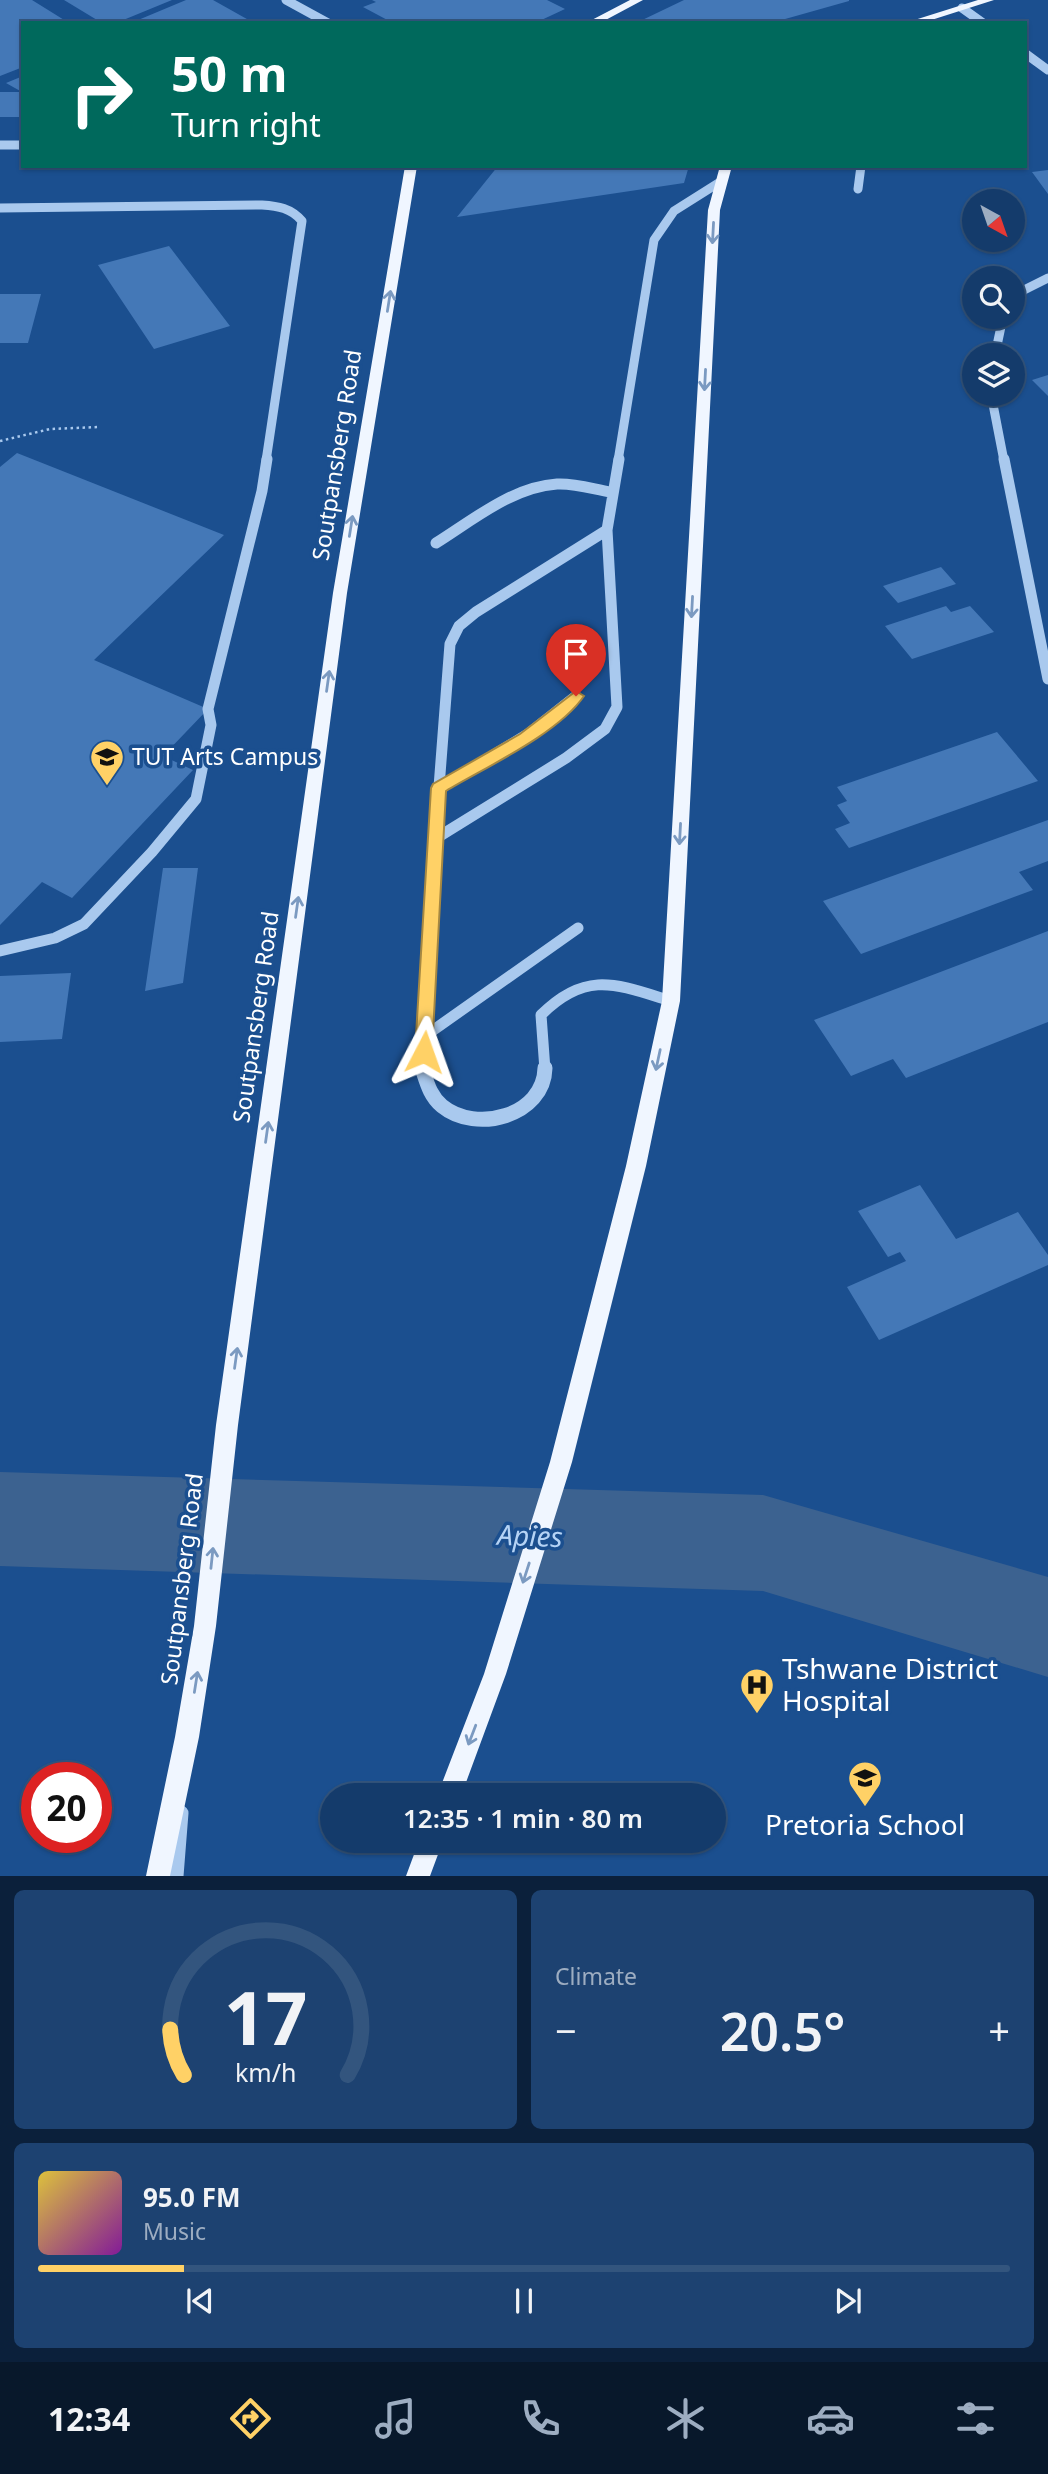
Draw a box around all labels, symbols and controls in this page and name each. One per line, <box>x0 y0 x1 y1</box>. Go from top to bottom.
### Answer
text: 50 m <box>171 40 288 106</box>
icon: right <box>56 49 147 140</box>
text: Turn right <box>171 103 321 146</box>
north arrow <box>962 189 1026 252</box>
map controls <box>962 189 1025 406</box>
one-way arrow <box>706 221 719 244</box>
button: search <box>962 266 1025 329</box>
one-way arrow <box>383 290 396 313</box>
button: layers <box>962 343 1025 406</box>
street label: Soutpansberg Road <box>304 347 368 563</box>
one-way arrow <box>698 368 711 391</box>
one-way arrow <box>345 515 358 537</box>
one-way arrow <box>686 595 699 618</box>
pin <box>546 624 606 696</box>
icon: arrive <box>557 635 595 673</box>
one-way arrow <box>322 670 335 693</box>
school or university icon: TUT Arts Campus <box>88 738 126 787</box>
place label: TUT Arts Campus <box>132 740 318 772</box>
one-way arrow <box>673 822 686 845</box>
one-way arrow <box>291 896 304 919</box>
street label: Soutpansberg Road <box>224 909 286 1125</box>
position arrow <box>387 1015 461 1089</box>
one-way arrow <box>651 1048 665 1071</box>
one-way arrow <box>260 1121 273 1144</box>
one-way arrow <box>229 1347 242 1369</box>
street label: Soutpansberg Road <box>152 1471 210 1687</box>
water label: Apies <box>495 1515 563 1555</box>
one-way arrow <box>206 1547 219 1570</box>
one-way arrow <box>519 1562 532 1584</box>
place label: Tshwane District Hospital <box>782 1649 998 1719</box>
hospital icon: Tshwane District Hospital <box>738 1666 776 1715</box>
one-way arrow <box>190 1671 203 1693</box>
one-way arrow <box>464 1723 477 1745</box>
school or university icon: Pretoria School <box>846 1759 884 1808</box>
speed limit sign: 20 <box>21 1762 112 1853</box>
text: 12:35 · 1 min · 80 m <box>403 1800 643 1836</box>
place label: Pretoria School <box>765 1805 965 1843</box>
text: Climate <box>555 1960 637 1992</box>
text: 17 <box>224 1968 307 2067</box>
text: 20.5° <box>720 1995 845 2066</box>
text: − <box>555 2004 577 2056</box>
text: + <box>988 2004 1010 2056</box>
text: km/h <box>235 2055 296 2089</box>
text: 95.0 FM <box>143 2179 240 2215</box>
text: Music <box>143 2215 206 2247</box>
icon: previous <box>181 2282 219 2320</box>
icon: pause <box>505 2282 543 2320</box>
icon: next <box>829 2282 867 2320</box>
icon: directions <box>226 2394 275 2443</box>
icon: music <box>371 2394 420 2443</box>
icon: phone <box>516 2394 565 2443</box>
icon: climate <box>661 2394 710 2443</box>
icon: car <box>806 2394 855 2443</box>
icon: filters <box>951 2394 1000 2443</box>
text: 12:34 <box>48 2397 130 2440</box>

